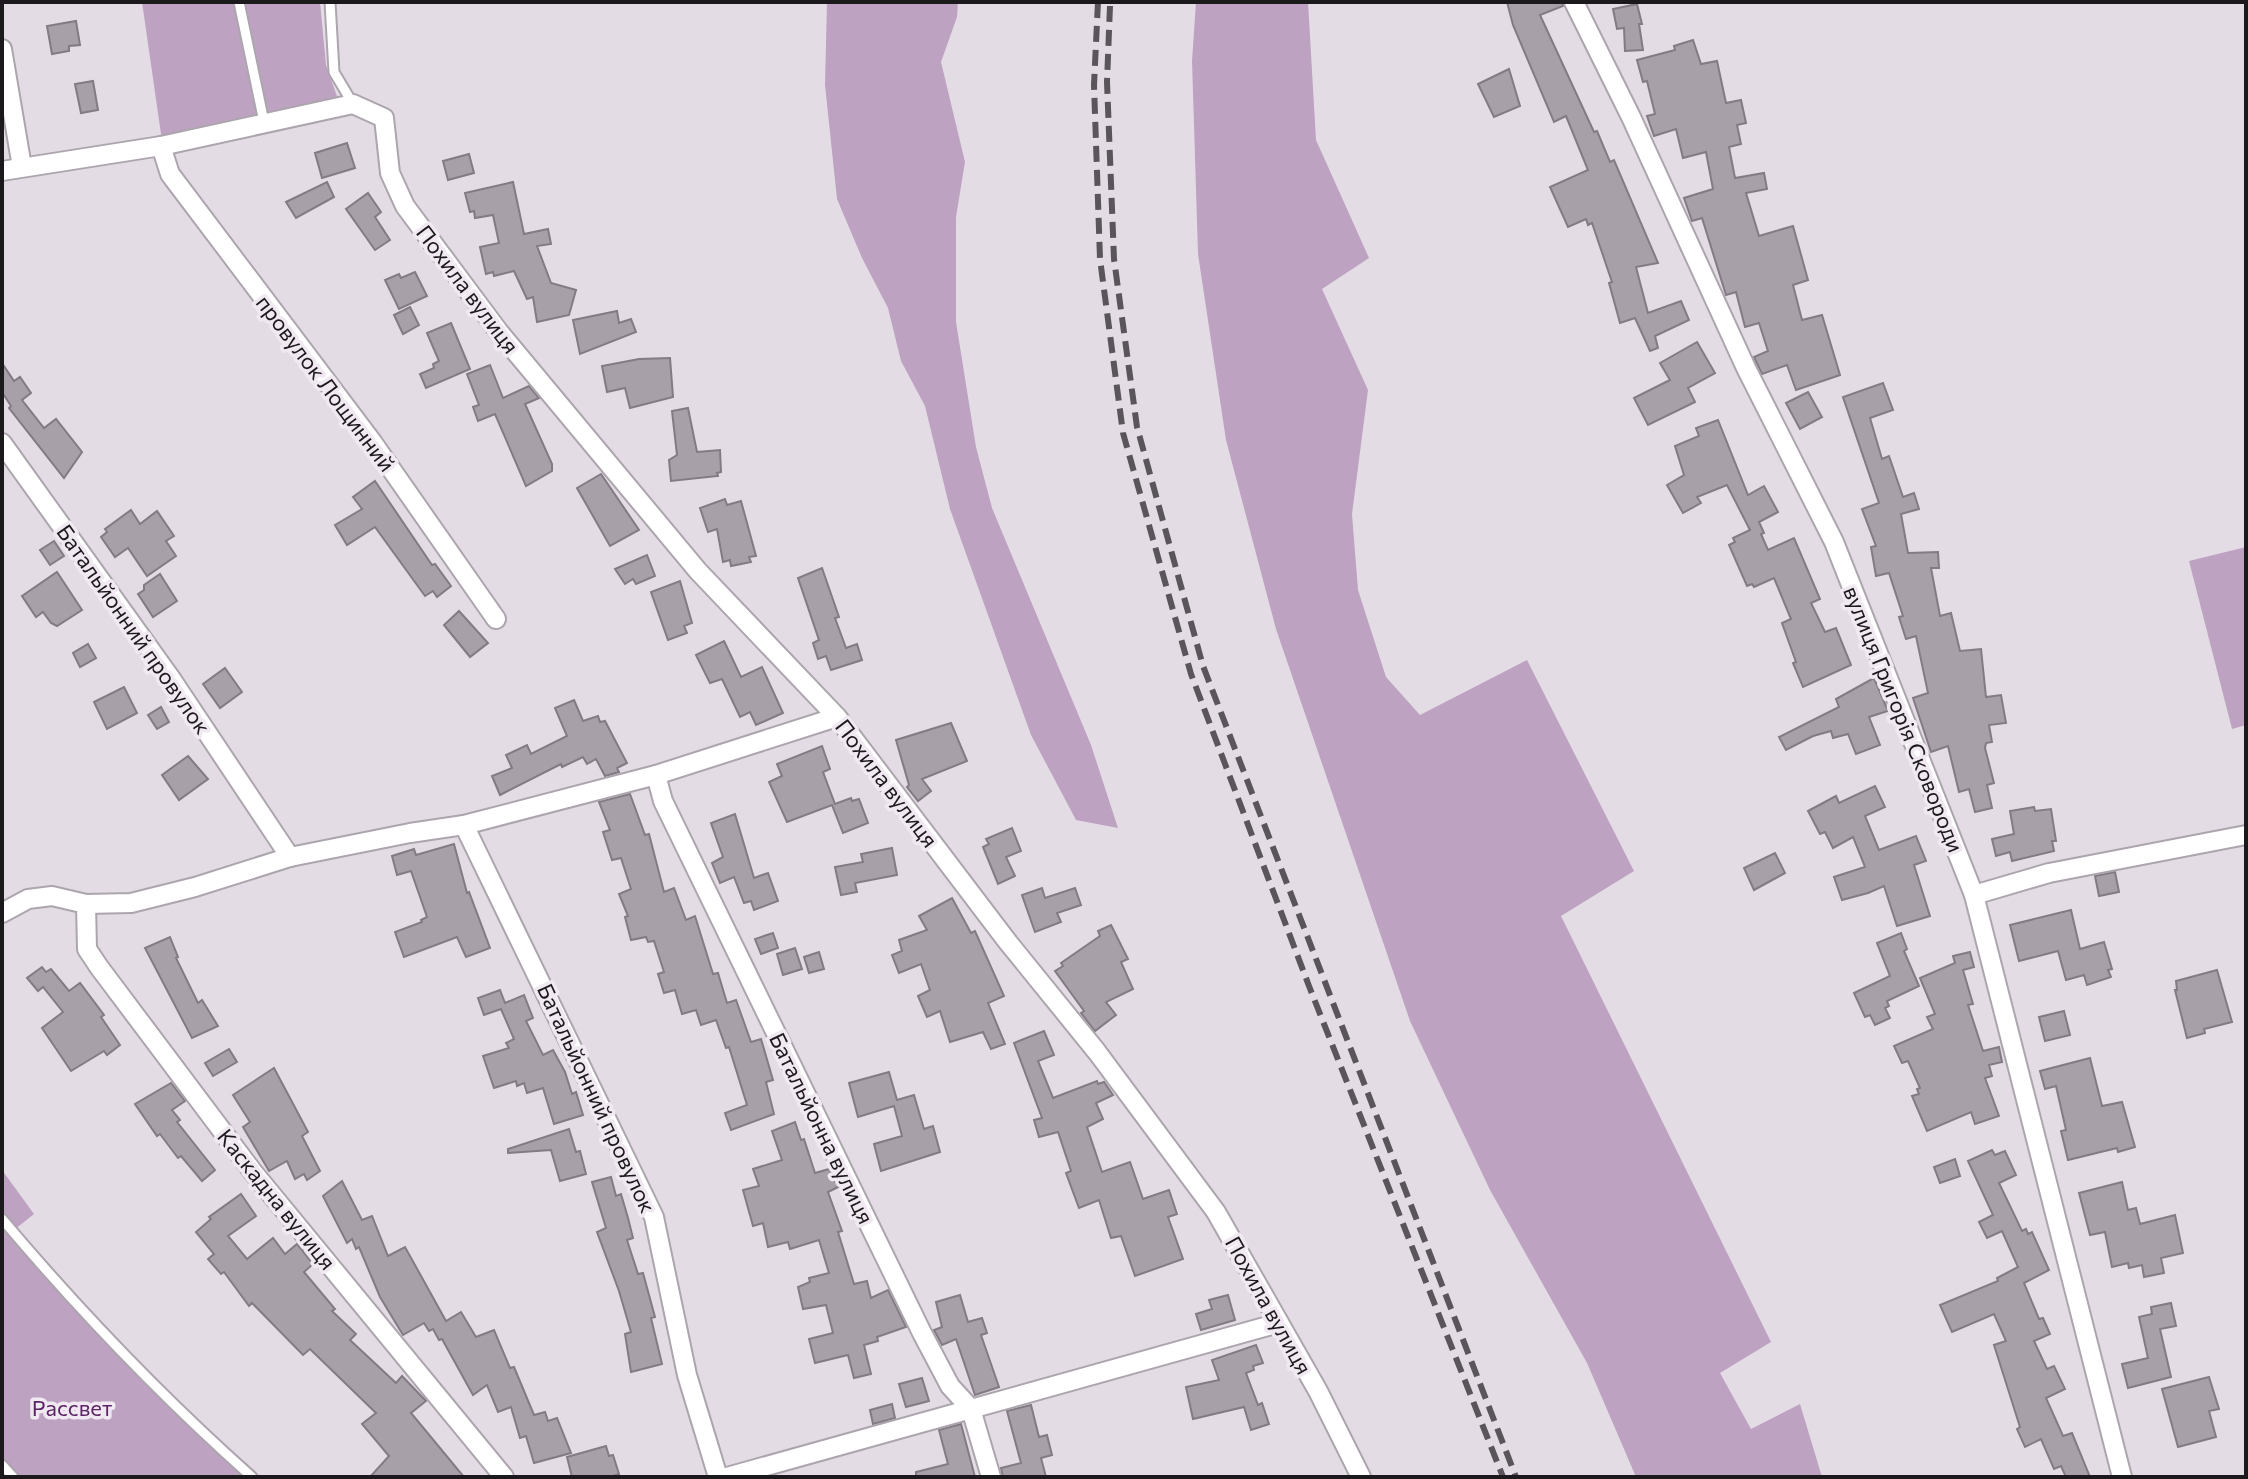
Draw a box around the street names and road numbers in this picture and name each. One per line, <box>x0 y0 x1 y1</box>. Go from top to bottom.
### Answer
street label: Похила вулиця <box>411 220 525 358</box>
street label: провулок Лощинний <box>251 289 401 477</box>
street label: Батальйонний провулок <box>51 519 217 739</box>
street label: вулиця Григорія Сковороди <box>1838 582 1970 856</box>
street label: Похила вулиця <box>830 714 944 852</box>
street label: Батальйонний провулок <box>532 979 662 1217</box>
street label: Батальйонна вулиця <box>764 1028 880 1228</box>
street label: Каскадна вулиця <box>212 1123 342 1275</box>
street label: Похила вулиця <box>1220 1231 1318 1379</box>

